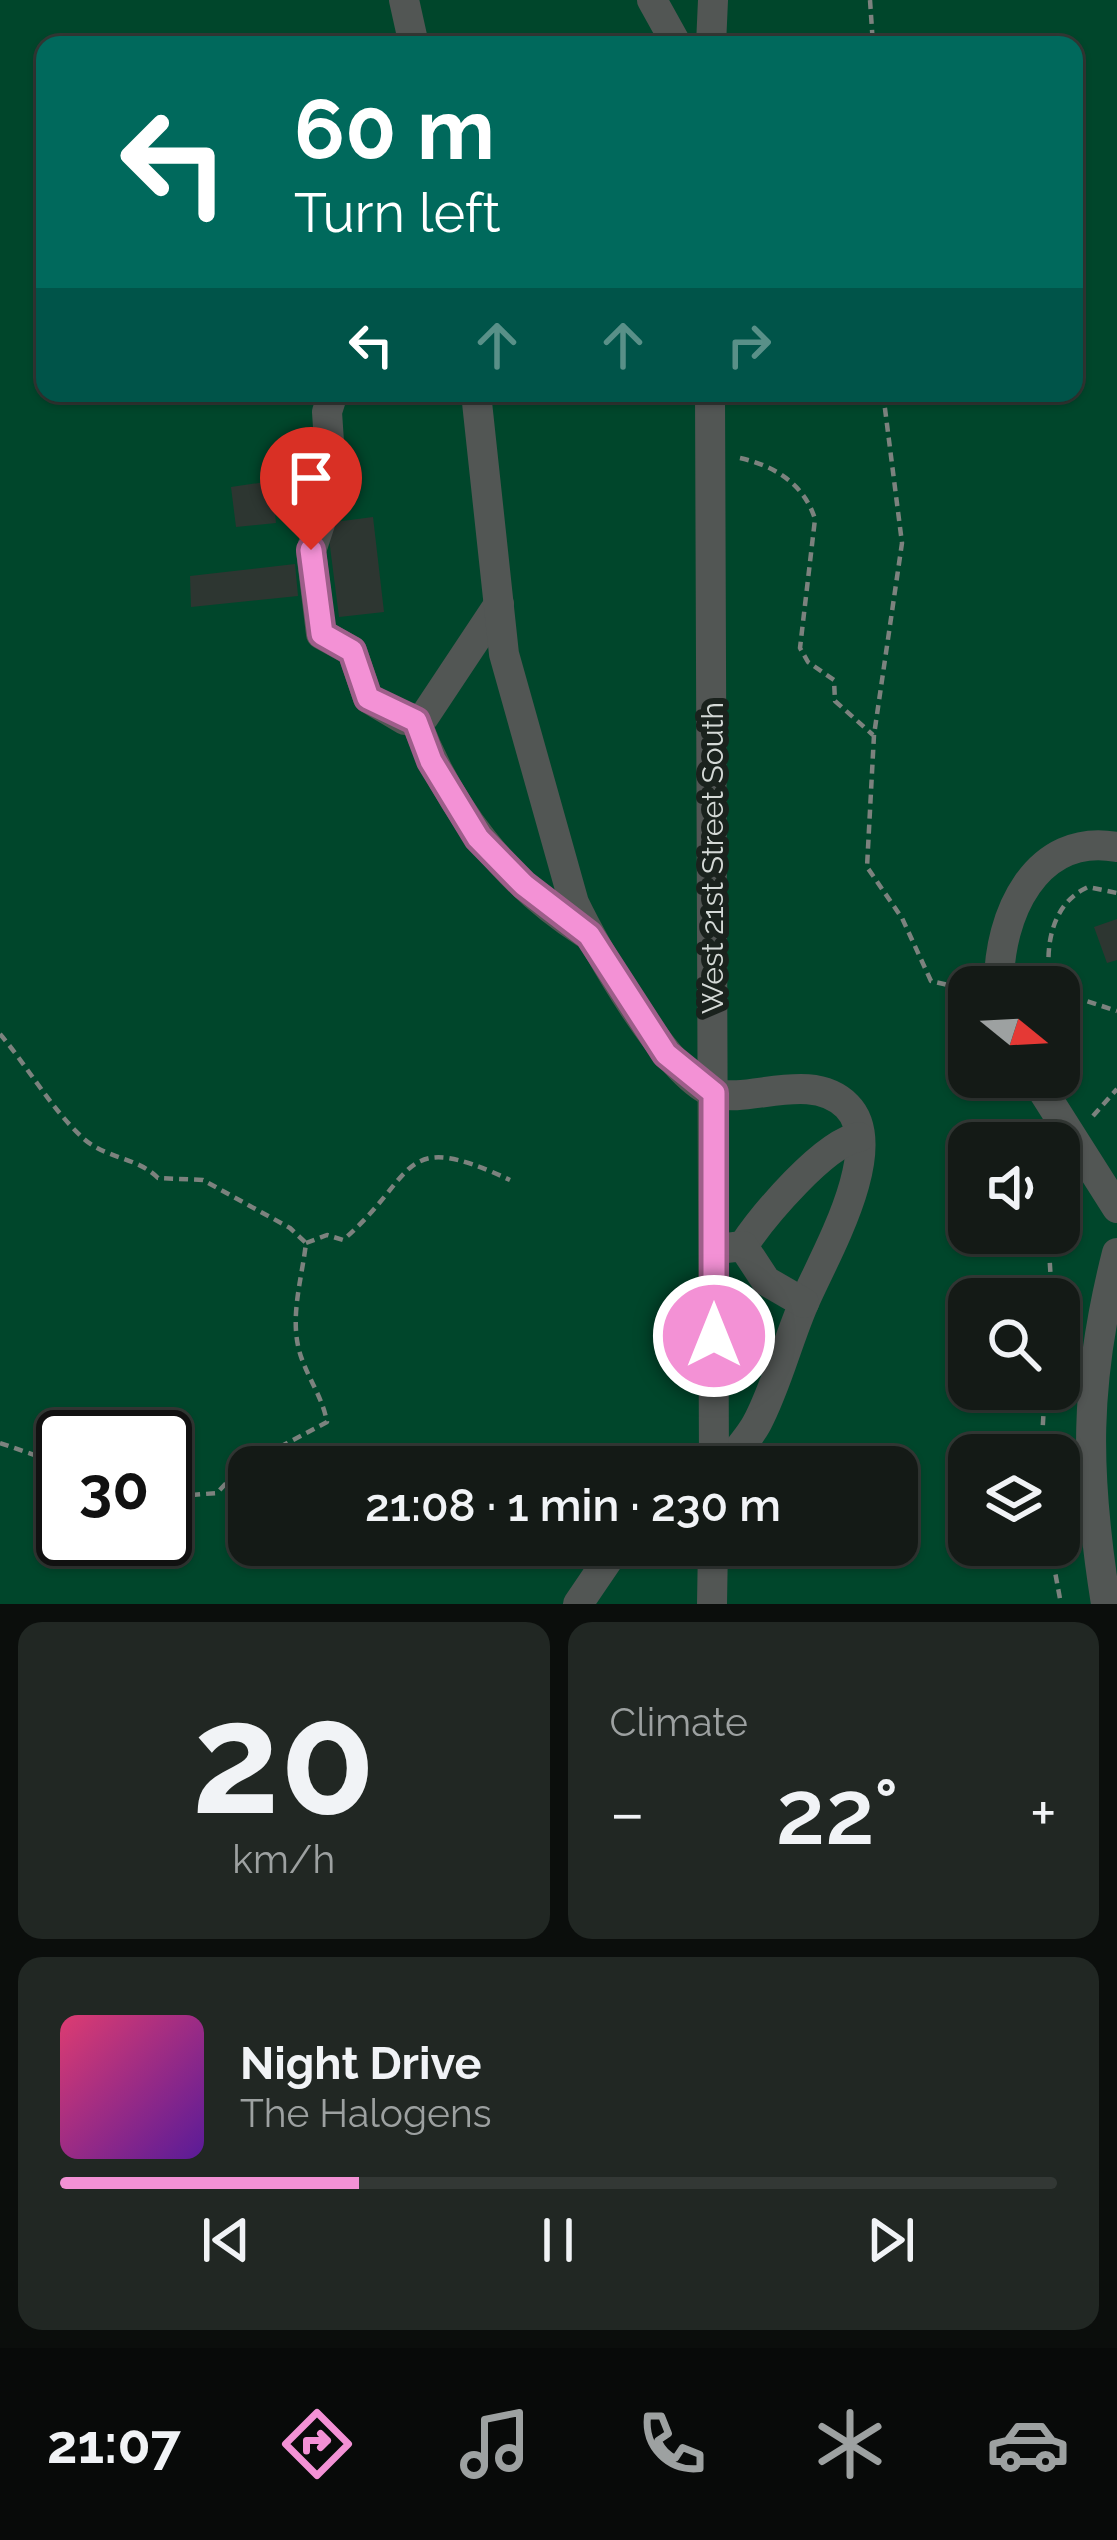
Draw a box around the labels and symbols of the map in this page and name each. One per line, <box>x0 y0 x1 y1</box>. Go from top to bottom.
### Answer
pin <box>260 427 362 550</box>
street label: West 21st Street South <box>695 702 730 1014</box>
north arrow <box>948 966 1080 1098</box>
position arrow <box>651 1273 777 1399</box>
speed limit sign: 30 <box>36 1410 192 1566</box>

